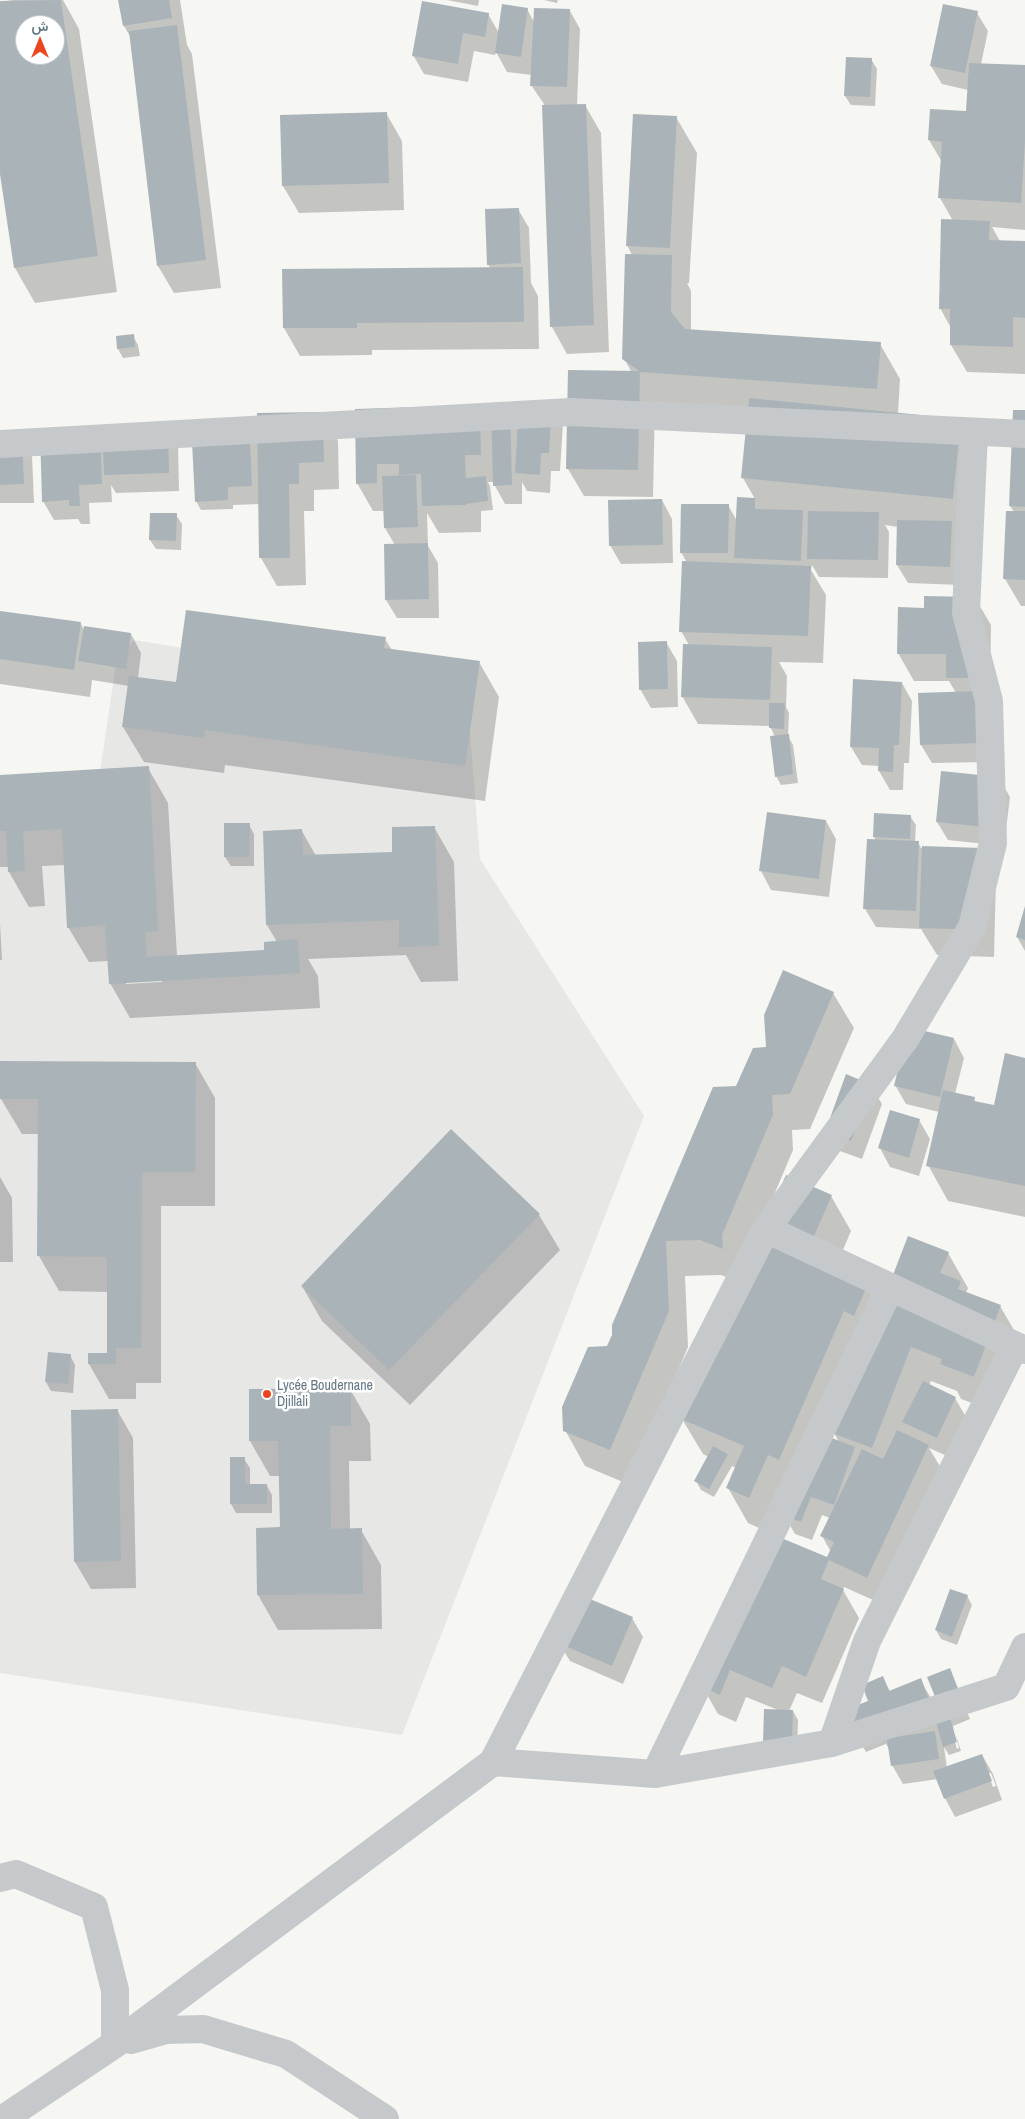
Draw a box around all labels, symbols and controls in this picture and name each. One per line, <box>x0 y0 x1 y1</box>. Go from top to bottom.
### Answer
north arrow <box>15 15 65 65</box>
text: ش <box>32 17 48 35</box>
place label: Lycée Boudernane Djillali <box>277 1378 373 1410</box>
marker: Lycée Boudernane Djillali <box>261 1388 273 1400</box>

